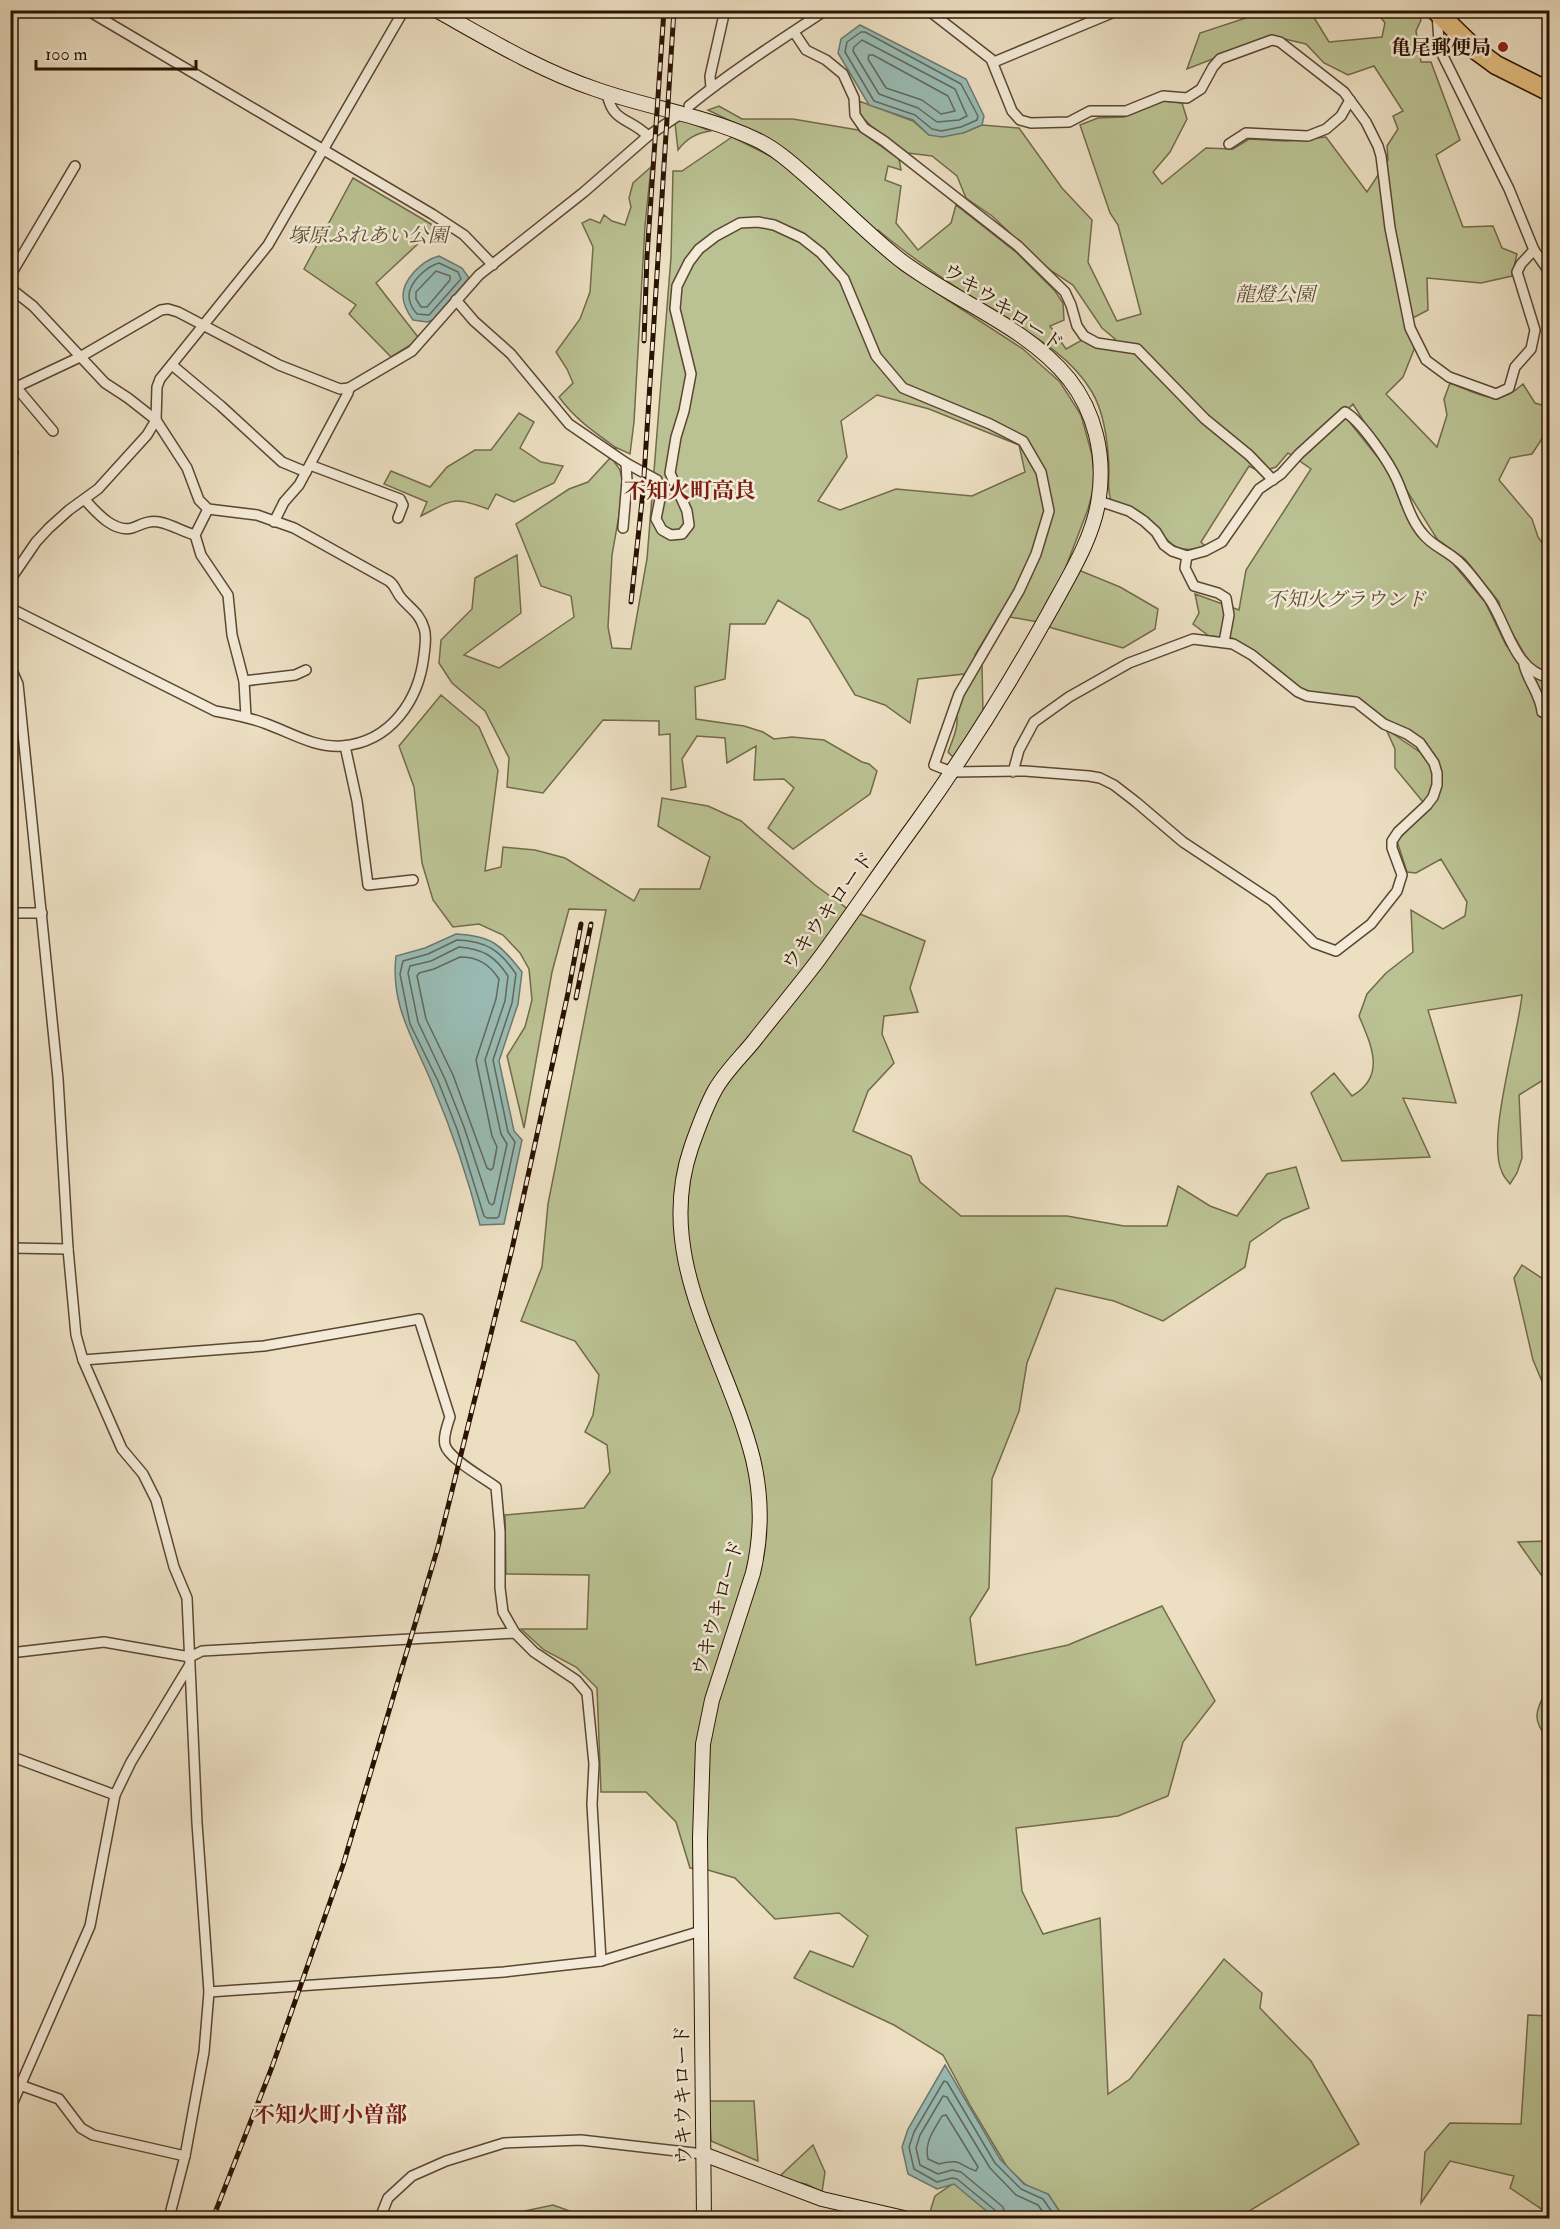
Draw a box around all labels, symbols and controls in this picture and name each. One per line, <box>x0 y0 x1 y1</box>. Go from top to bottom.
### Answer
scale bar <box>36 33 196 71</box>
place label: 亀尾郵便局 <box>1391 35 1491 60</box>
marker: 亀尾郵便局 <box>1496 40 1510 54</box>
text: 100 m <box>45 43 88 66</box>
park label: 塚原ふれあい公園 <box>288 223 451 248</box>
street label: ウキウキロード <box>938 257 1068 357</box>
park label: 龍燈公園 <box>1235 282 1318 307</box>
district label: 不知火町高良 <box>624 477 756 505</box>
park label: 不知火グラウンド <box>1266 587 1427 612</box>
street label: ウキウキロード <box>777 847 879 975</box>
street label: ウキウキロード <box>687 1537 749 1679</box>
street label: ウキウキロード <box>669 2025 697 2165</box>
district label: 不知火町小曽部 <box>253 2101 407 2129</box>

